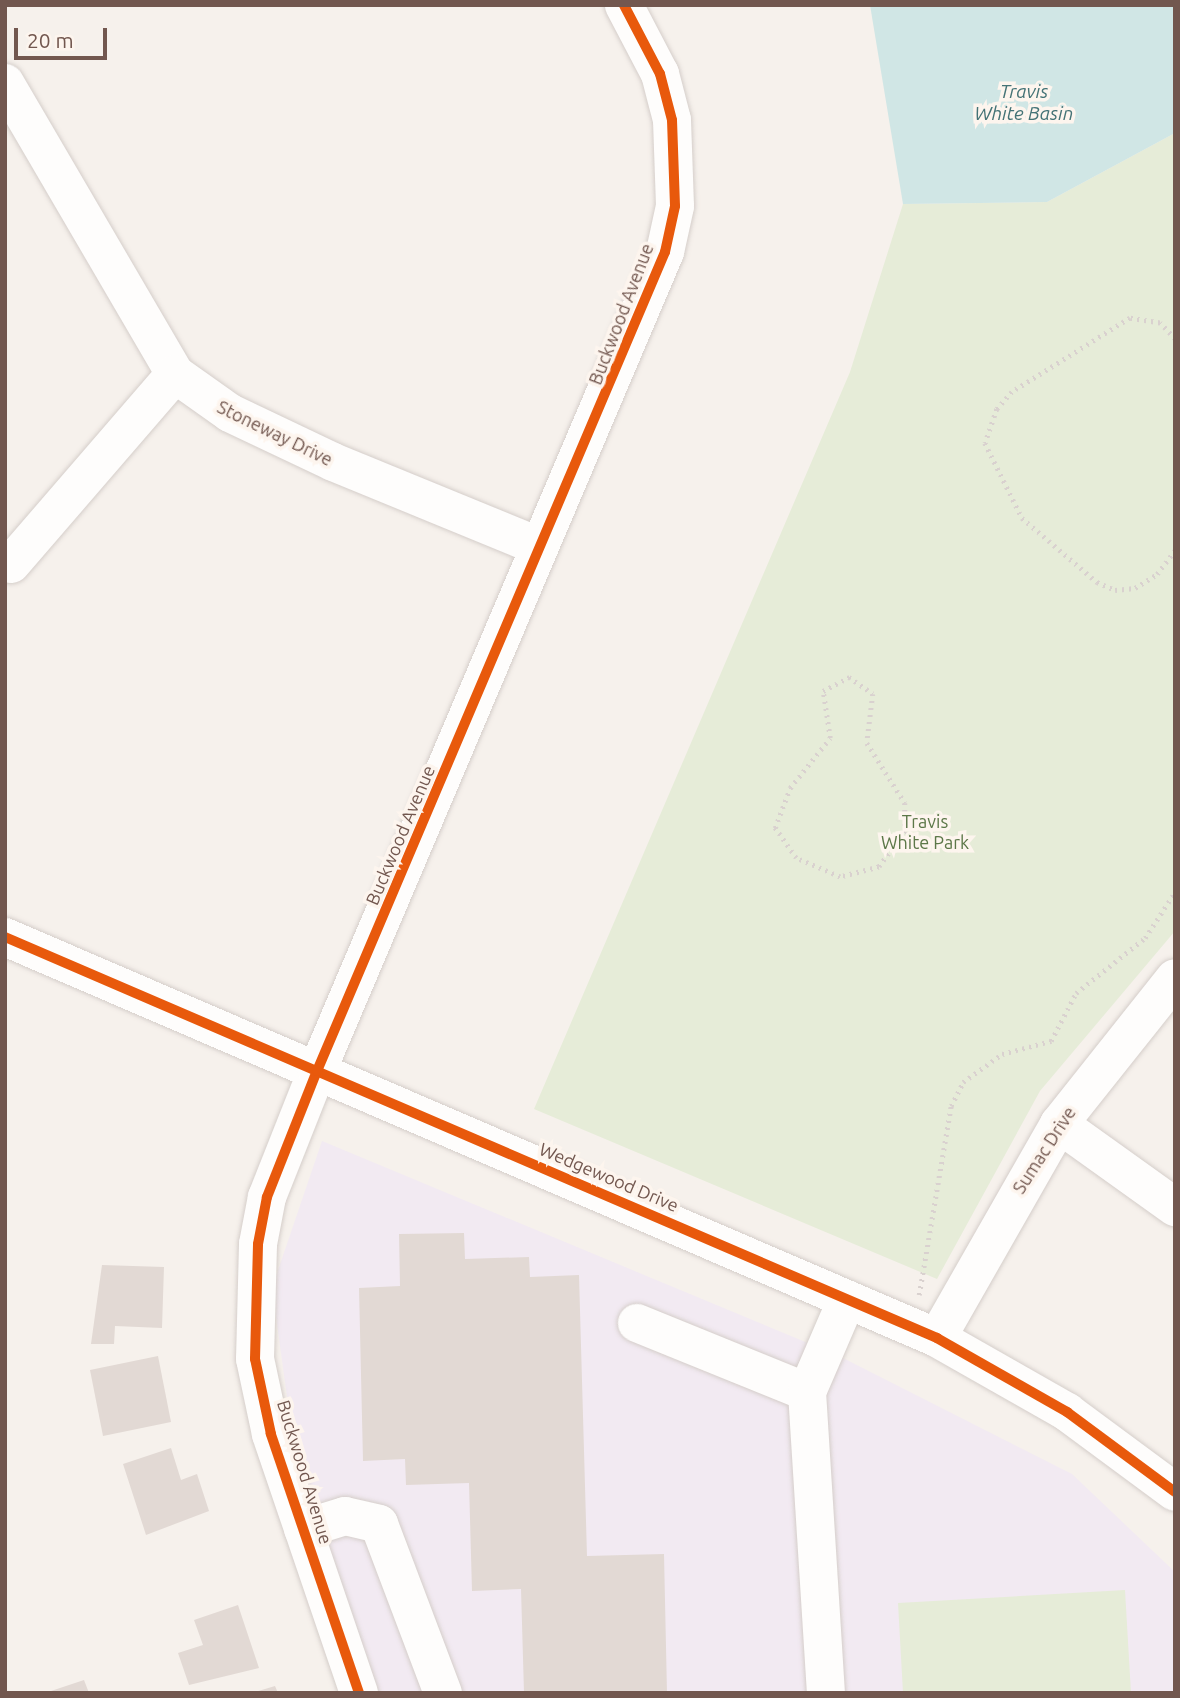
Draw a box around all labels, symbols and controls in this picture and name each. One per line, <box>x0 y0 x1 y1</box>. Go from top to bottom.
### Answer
scale bar <box>18 14 110 58</box>
text: 20 m <box>27 28 74 52</box>
water label: Travis White Basin <box>975 81 1073 125</box>
street label: Buckwood Avenue <box>584 240 658 388</box>
street label: Stoneway Drive <box>214 396 336 470</box>
street label: Buckwood Avenue <box>361 762 439 908</box>
park label: Travis White Park <box>881 811 969 854</box>
street label: Sumac Drive <box>1008 1102 1080 1198</box>
street label: Wedgewood Drive <box>536 1138 682 1216</box>
street label: Buckwood Avenue <box>273 1397 337 1547</box>

